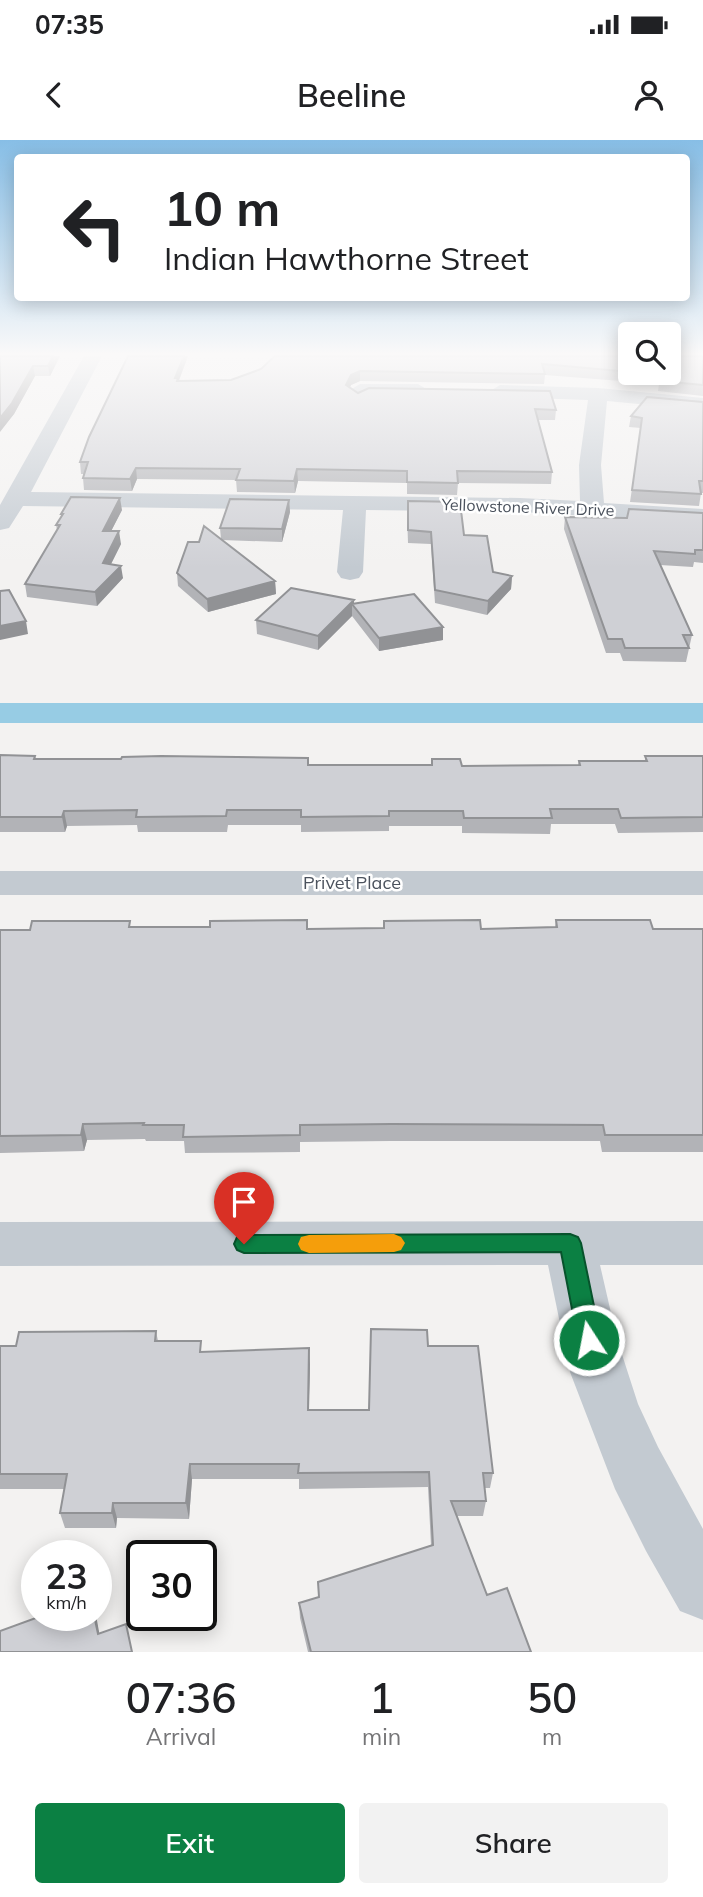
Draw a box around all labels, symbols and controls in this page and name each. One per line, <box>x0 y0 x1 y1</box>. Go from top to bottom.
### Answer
text: 07:35 <box>35 8 104 41</box>
text: Beeline <box>297 75 406 115</box>
icon: back <box>35 76 73 114</box>
icon: person <box>630 76 668 114</box>
text: 10 m <box>164 177 280 238</box>
icon: left <box>49 182 140 273</box>
text: Indian Hawthorne Street <box>164 238 529 278</box>
map controls <box>618 322 681 385</box>
button: search <box>618 322 681 385</box>
street label: Yellowstone River Drive <box>440 494 615 520</box>
street label: Privet Place <box>303 871 401 894</box>
pin <box>214 1172 274 1244</box>
icon: arrive <box>225 1183 263 1221</box>
position arrow <box>552 1303 626 1377</box>
speed limit sign: 30 <box>126 1540 217 1631</box>
text: 23 <box>45 1554 88 1598</box>
text: km/h <box>46 1591 87 1614</box>
text: 07:36 <box>126 1671 236 1724</box>
text: 1 <box>369 1671 394 1724</box>
text: 50 <box>527 1671 577 1724</box>
text: Arrival <box>146 1722 216 1751</box>
text: min <box>362 1722 401 1751</box>
text: m <box>542 1722 562 1751</box>
button: Exit <box>35 1803 345 1883</box>
button: Share <box>359 1803 668 1883</box>

